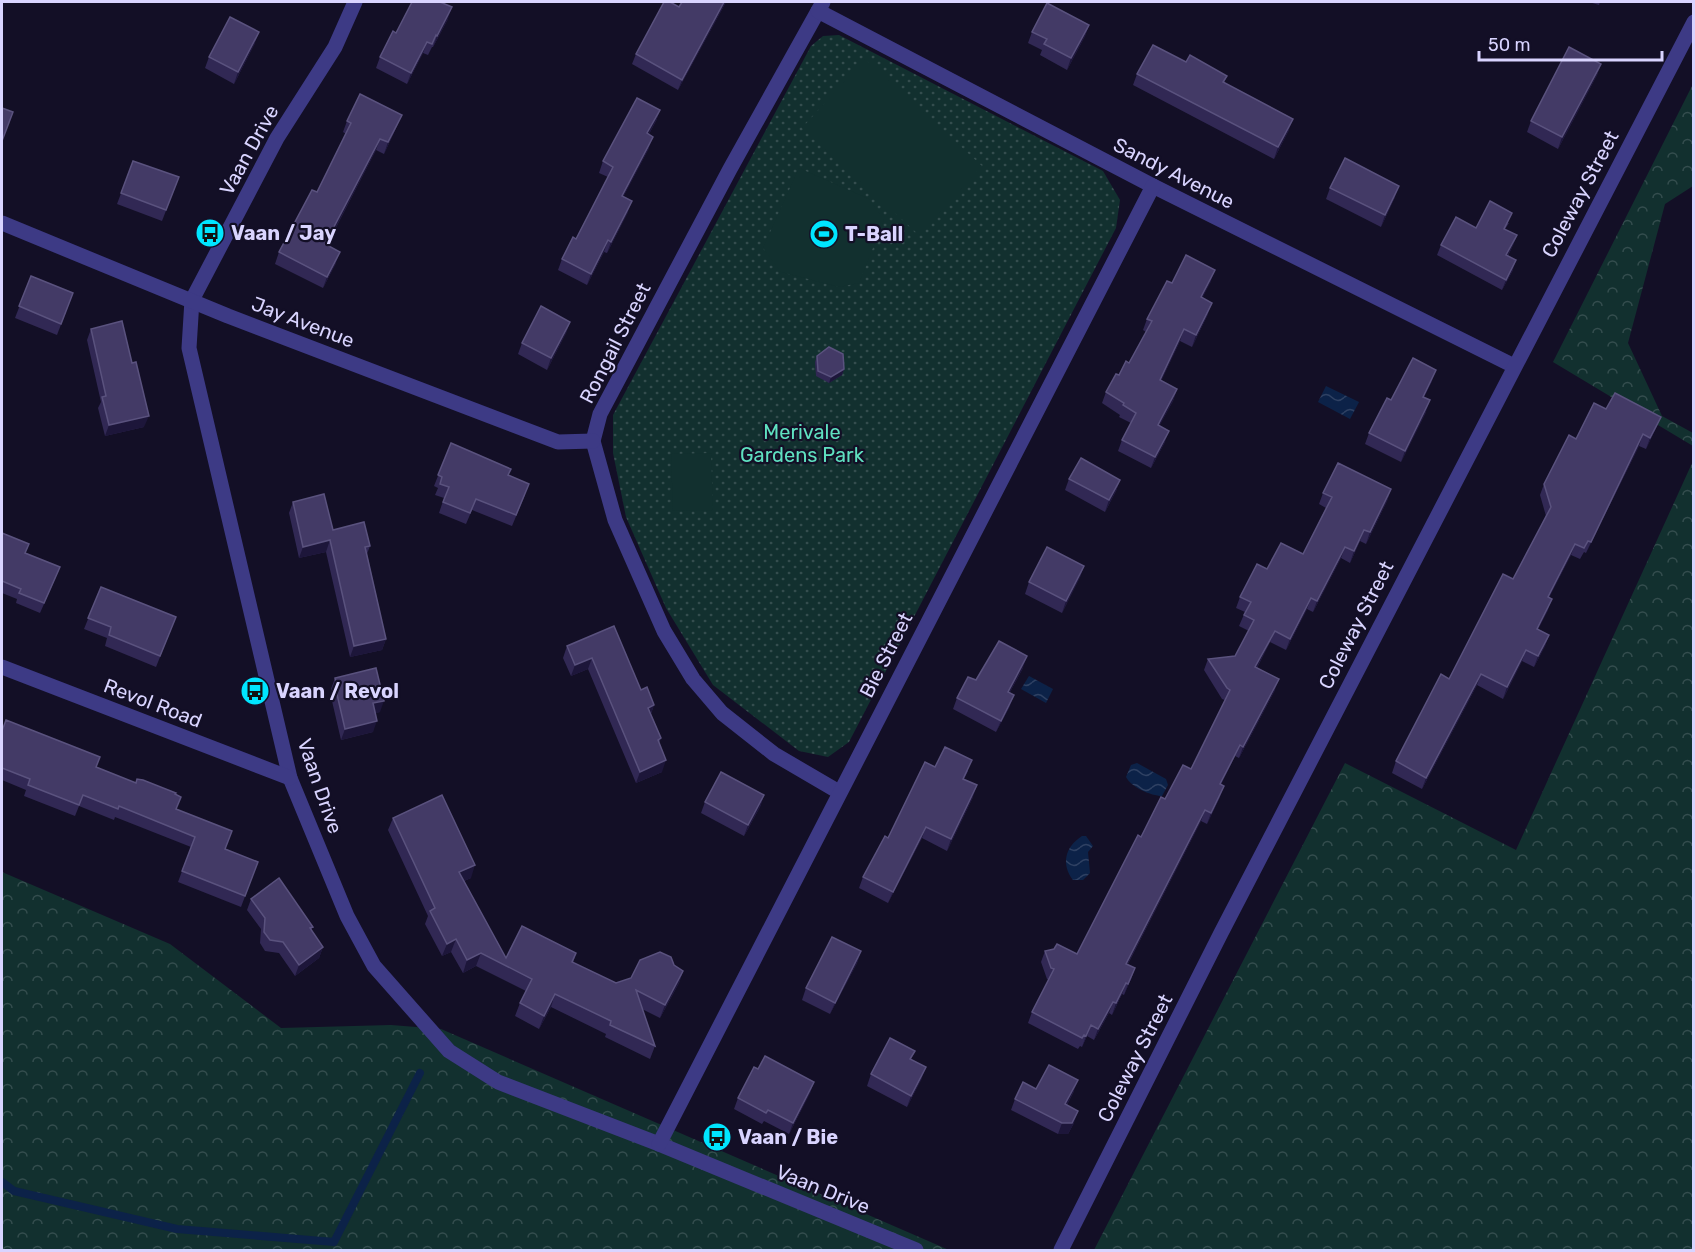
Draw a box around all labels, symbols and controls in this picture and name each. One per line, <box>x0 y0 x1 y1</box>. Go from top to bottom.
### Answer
scale bar <box>1479 24 1662 62</box>
text: 50 m <box>1488 34 1531 56</box>
street label: Vaan Drive <box>214 101 284 199</box>
street label: Coleway Street <box>1536 126 1624 262</box>
street label: Sandy Avenue <box>1110 132 1238 214</box>
bus stop icon: Vaan / Jay <box>194 217 226 249</box>
sports icon: T-Ball <box>808 218 840 250</box>
place label: Vaan / Jay <box>231 221 336 245</box>
place label: T-Ball <box>845 222 903 246</box>
street label: Rongail Street <box>574 279 656 407</box>
street label: Jay Avenue <box>248 291 358 353</box>
park label: Merivale Gardens Park <box>740 420 865 467</box>
street label: Coleway Street <box>1313 557 1399 693</box>
street label: Bie Street <box>854 608 918 701</box>
street label: Revol Road <box>101 673 205 733</box>
bus stop icon: Vaan / Revol <box>239 675 271 707</box>
place label: Vaan / Revol <box>276 679 399 703</box>
street label: Vaan Drive <box>293 735 347 837</box>
street label: Coleway Street <box>1092 990 1178 1126</box>
bus stop icon: Vaan / Bie <box>701 1121 733 1153</box>
place label: Vaan / Bie <box>738 1125 838 1149</box>
street label: Vaan Drive <box>773 1159 873 1219</box>

